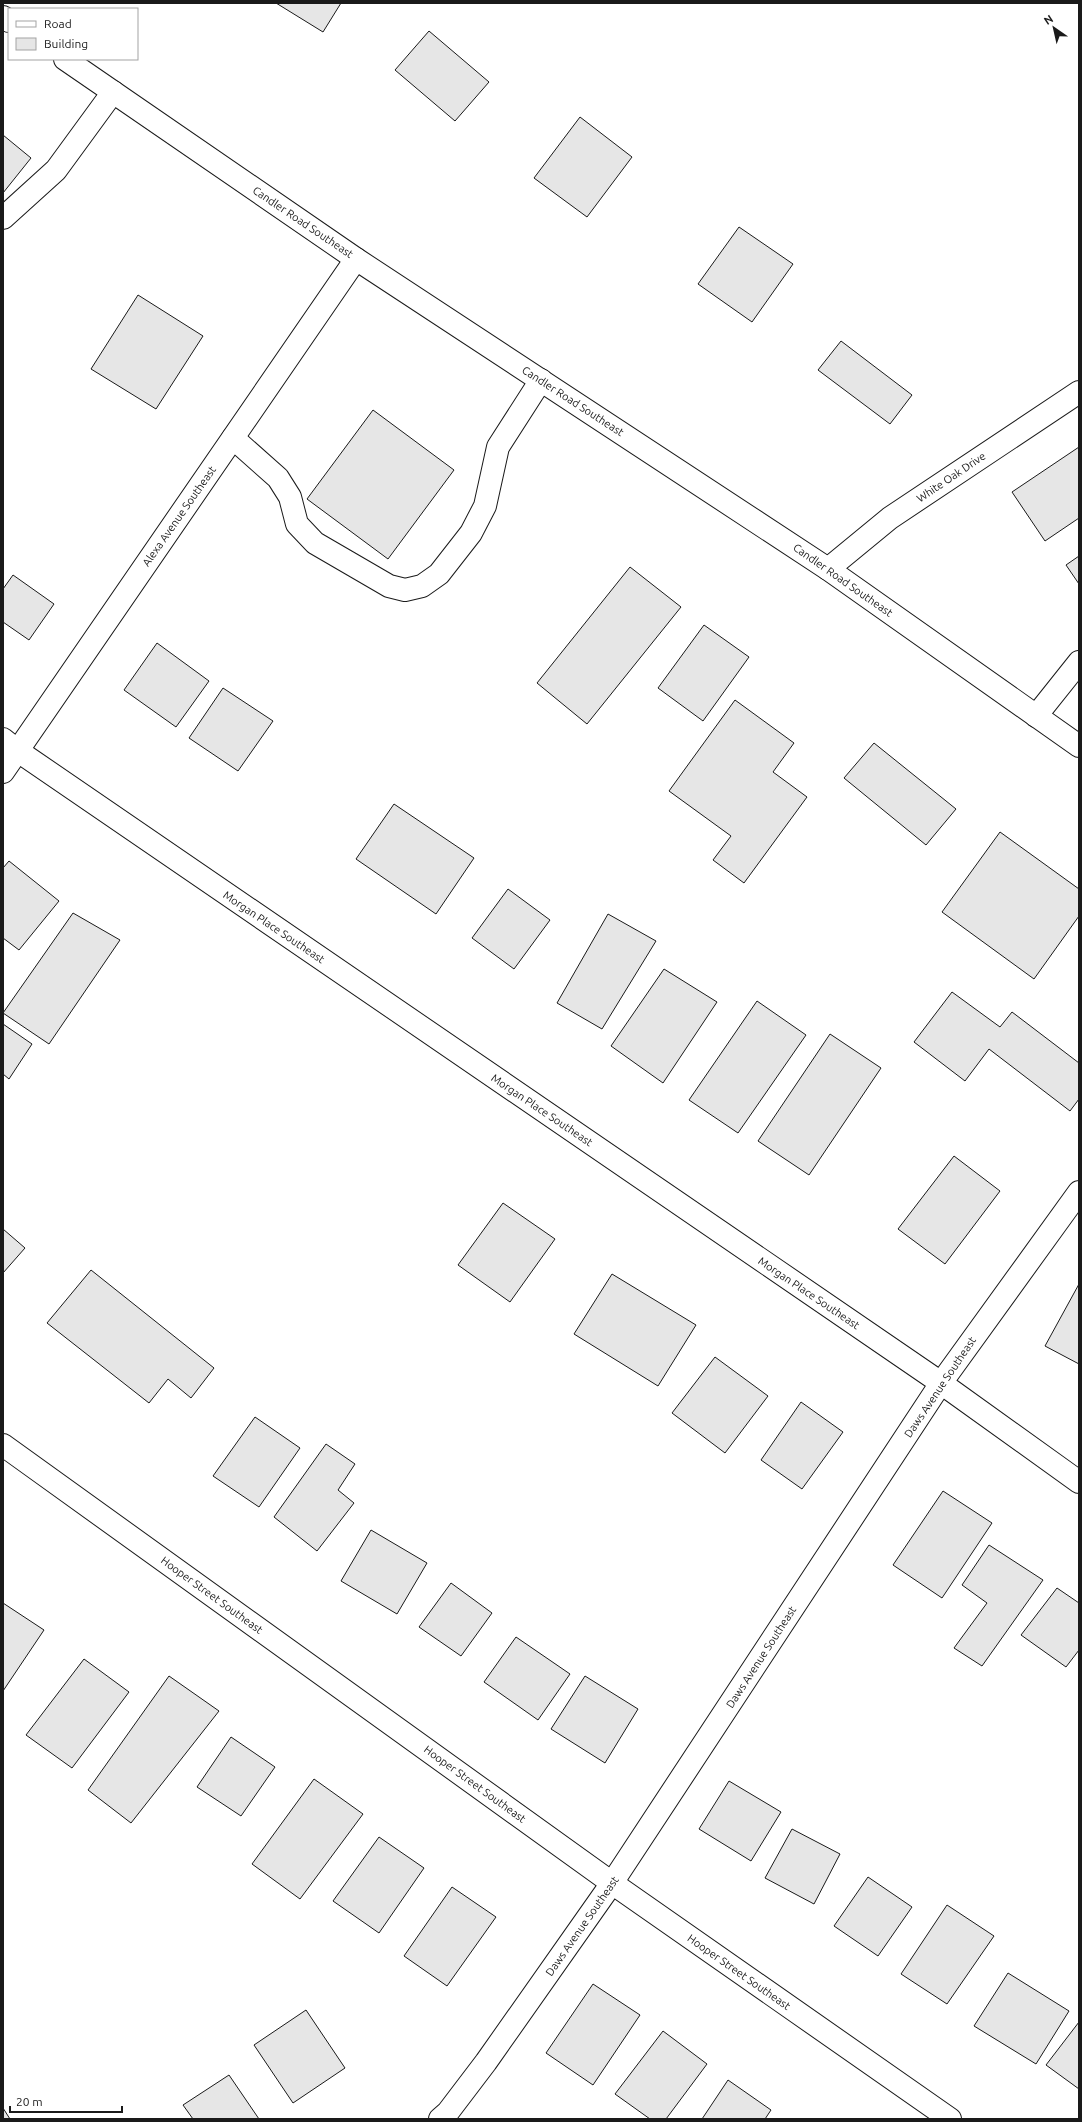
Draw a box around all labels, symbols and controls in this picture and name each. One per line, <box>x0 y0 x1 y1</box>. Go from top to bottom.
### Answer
legend <box>8 8 138 60</box>
north arrow <box>1034 8 1074 48</box>
text: N <box>1042 12 1055 27</box>
text: Road <box>44 17 72 30</box>
text: Building <box>44 37 88 50</box>
street label: Candler Road Southeast <box>251 184 356 260</box>
street label: Candler Road Southeast <box>520 364 627 439</box>
street label: White Oak Drive <box>914 450 988 504</box>
street label: Alexa Avenue Southeast <box>140 463 219 568</box>
street label: Candler Road Southeast <box>791 541 896 619</box>
street label: Morgan Place Southeast <box>221 889 328 966</box>
street label: Morgan Place Southeast <box>489 1072 596 1149</box>
street label: Morgan Place Southeast <box>756 1255 863 1332</box>
street label: Daws Avenue Southeast <box>902 1334 979 1440</box>
street label: Hooper Street Southeast <box>159 1554 266 1636</box>
street label: Daws Avenue Southeast <box>724 1603 799 1710</box>
street label: Hooper Street Southeast <box>422 1743 529 1825</box>
street label: Daws Avenue Southeast <box>543 1873 621 1978</box>
street label: Hooper Street Southeast <box>685 1932 793 2013</box>
scale bar <box>10 2088 122 2114</box>
text: 20 m <box>16 2095 43 2108</box>

